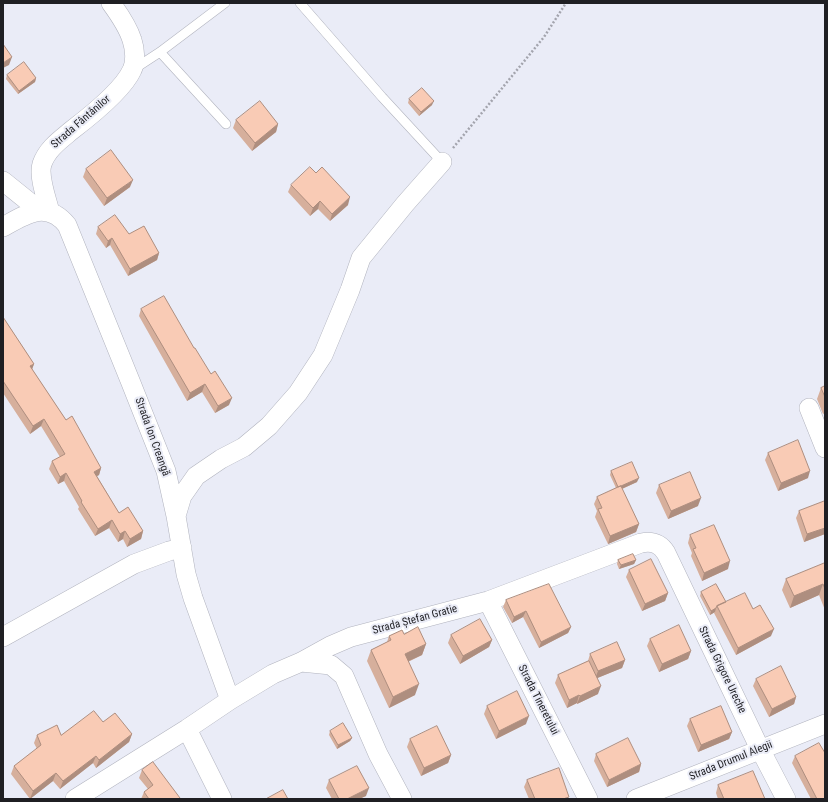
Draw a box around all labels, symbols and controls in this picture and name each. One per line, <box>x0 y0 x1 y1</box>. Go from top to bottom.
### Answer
street label: Strada Fântânilor <box>49 93 113 151</box>
street label: Strada Ion Creangă <box>132 396 172 478</box>
street label: Strada Ștefan Gratie <box>371 602 459 638</box>
street label: Strada Grigore Ureche <box>695 624 749 716</box>
street label: Strada Tineretului <box>515 663 561 737</box>
street label: Strada Drumul Alegii <box>687 738 775 784</box>

